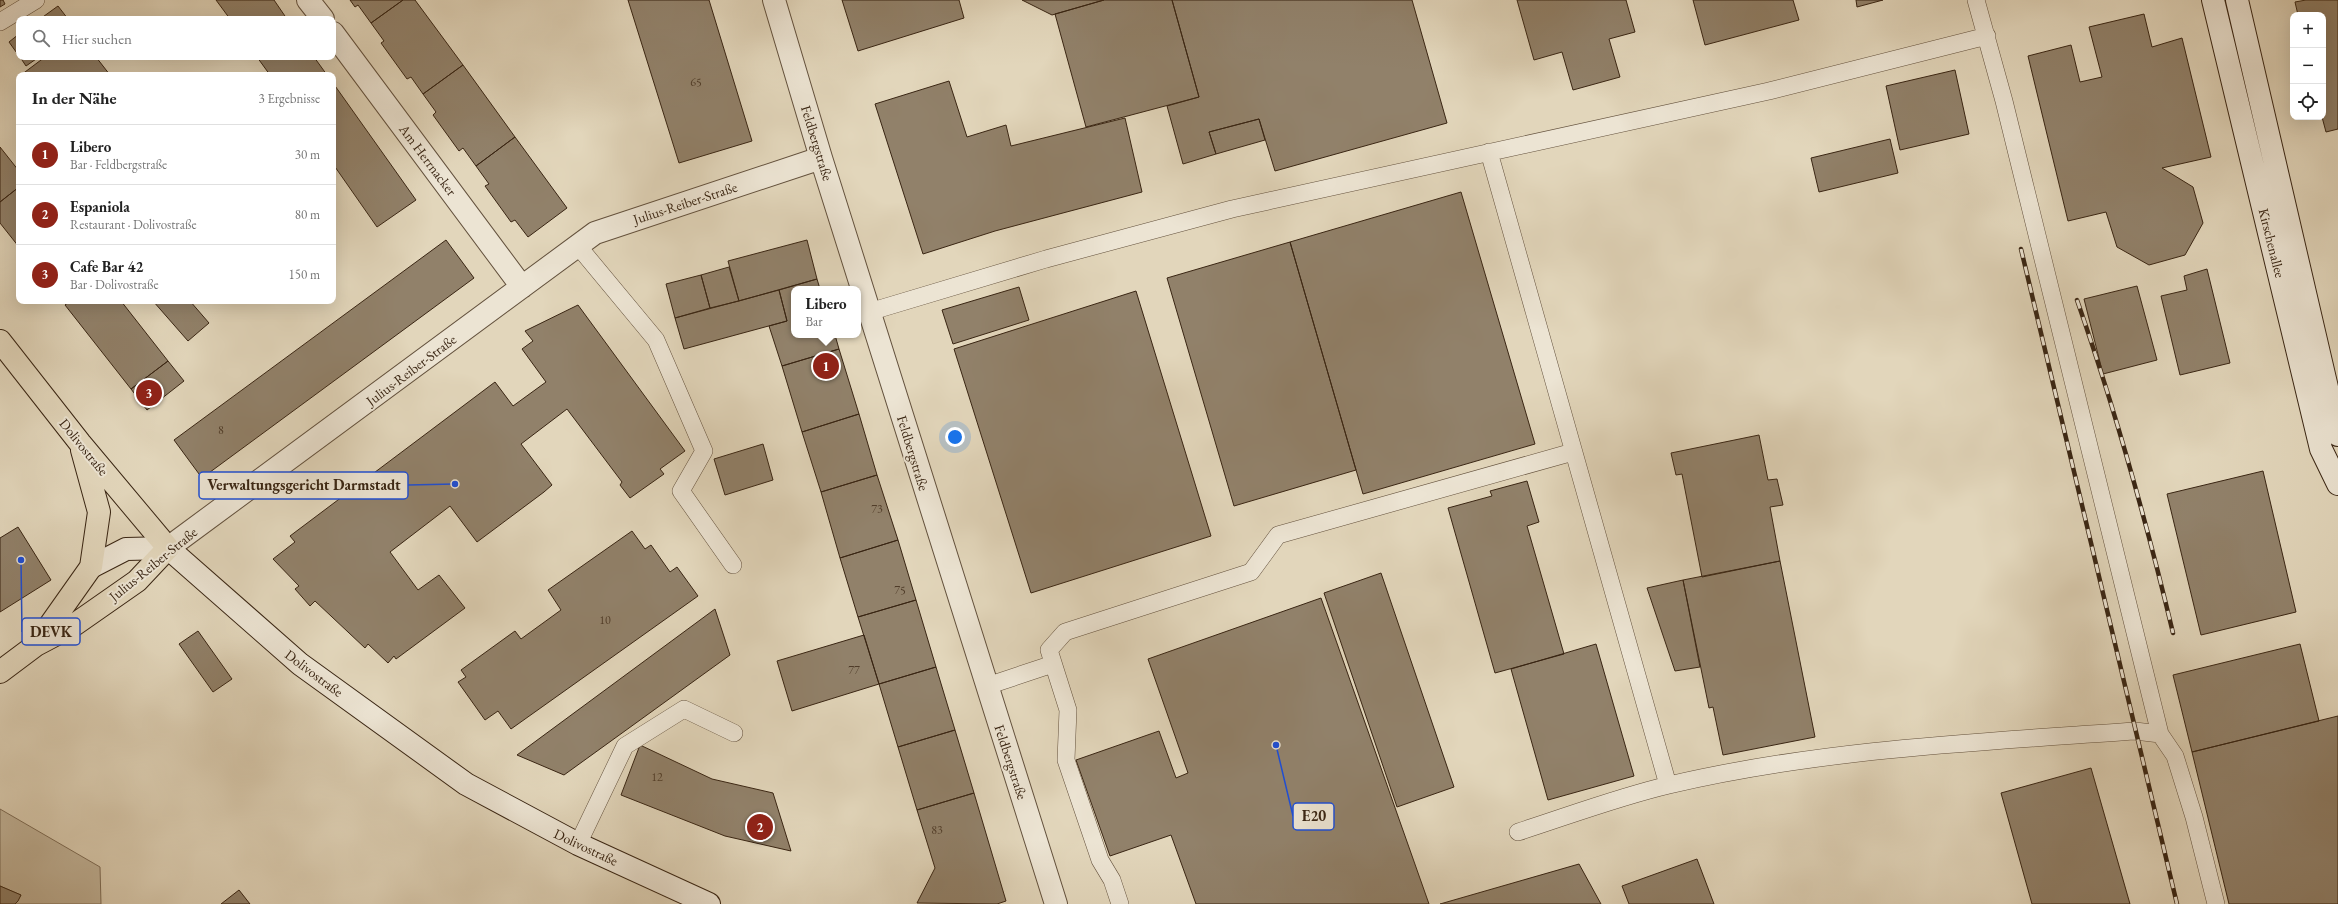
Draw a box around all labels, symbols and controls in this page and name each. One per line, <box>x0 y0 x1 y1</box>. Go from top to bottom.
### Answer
map controls <box>2290 12 2326 120</box>
button: + <box>2290 12 2326 48</box>
search box <box>16 16 336 60</box>
icon: search <box>30 27 52 49</box>
text: Hier suchen <box>62 29 132 48</box>
button: − <box>2290 48 2326 84</box>
house number: 65 <box>690 74 702 90</box>
button: locate <box>2290 84 2326 120</box>
text: In der Nähe <box>32 87 117 109</box>
text: 3 Ergebnisse <box>259 90 320 107</box>
street label: Feldbergstraße <box>797 103 837 183</box>
street label: Am Herrnacker <box>395 120 461 200</box>
text: Libero <box>70 137 111 156</box>
text: 1 <box>42 146 48 163</box>
text: 30 m <box>295 146 320 163</box>
text: Bar · Feldbergstraße <box>70 156 167 173</box>
street label: Julius-Reiber-Straße <box>630 178 740 229</box>
text: Espaniola <box>70 197 130 216</box>
text: 2 <box>42 206 48 223</box>
text: 80 m <box>295 206 320 223</box>
street label: Kirschenallee <box>2255 206 2289 280</box>
text: Restaurant · Dolivostraße <box>70 216 197 233</box>
text: Cafe Bar 42 <box>70 257 143 276</box>
text: 3 <box>42 266 48 283</box>
text: 150 m <box>289 266 320 283</box>
text: Bar · Dolivostraße <box>70 276 159 293</box>
popup <box>791 286 861 338</box>
text: Libero <box>805 294 847 313</box>
text: Bar <box>805 313 823 330</box>
street label: Julius-Reiber-Straße <box>361 330 460 410</box>
pin: 1 <box>813 351 839 381</box>
pin: 3 <box>136 378 162 408</box>
street label: Feldbergstraße <box>893 413 933 493</box>
street label: Dolivostraße <box>55 415 113 480</box>
house number: 8 <box>218 422 224 438</box>
your location <box>945 427 965 447</box>
callout: Verwaltungsgericht Darmstadt <box>199 472 408 499</box>
text: Verwaltungsgericht Darmstadt <box>207 475 401 494</box>
house number: 73 <box>871 501 883 517</box>
street label: Julius-Reiber-Straße <box>104 523 201 606</box>
house number: 75 <box>894 582 906 598</box>
house number: 10 <box>599 612 611 628</box>
callout: DEVK <box>22 618 80 645</box>
text: DEVK <box>30 622 73 641</box>
street label: Dolivostraße <box>281 645 347 701</box>
house number: 77 <box>848 662 860 678</box>
street label: Feldbergstraße <box>990 722 1032 802</box>
house number: 12 <box>651 769 663 785</box>
callout: E20 <box>1293 803 1334 830</box>
text: E20 <box>1302 806 1326 825</box>
pin: 2 <box>747 812 773 842</box>
house number: 83 <box>931 822 943 838</box>
street label: Dolivostraße <box>551 824 621 870</box>

